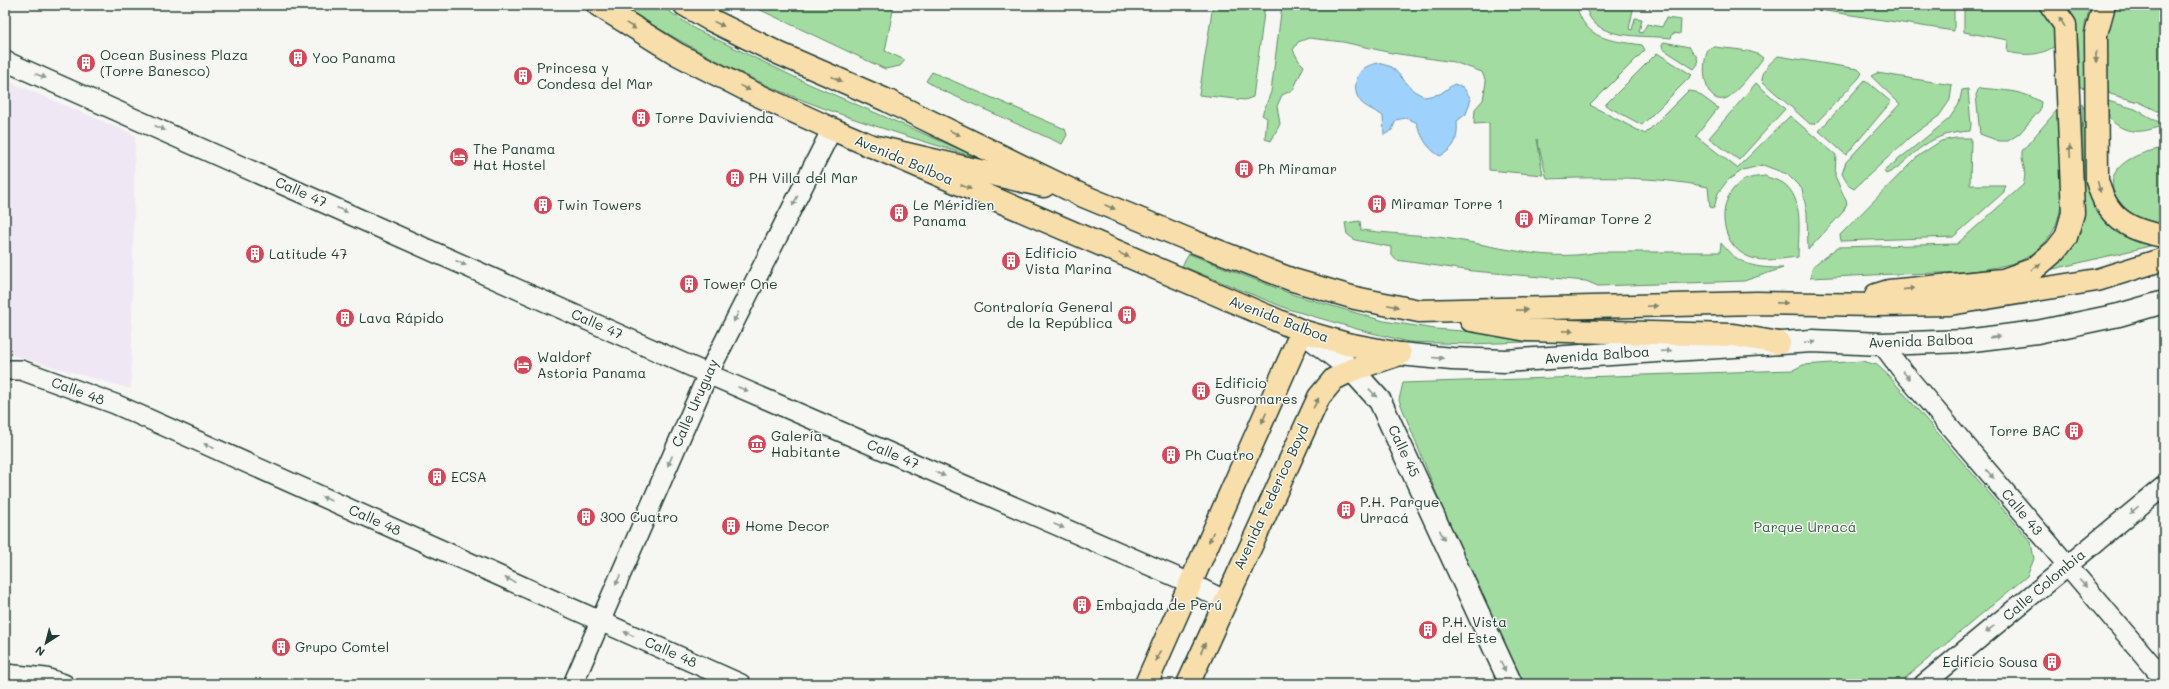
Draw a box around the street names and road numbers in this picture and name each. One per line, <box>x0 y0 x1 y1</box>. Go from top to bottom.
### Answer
street label: Avenida Balboa <box>852 130 956 189</box>
street label: Calle 47 <box>272 172 330 211</box>
street label: Avenida Balboa <box>1227 291 1332 346</box>
street label: Calle 47 <box>568 304 626 343</box>
street label: Avenida Balboa <box>1868 329 1974 352</box>
street label: Avenida Balboa <box>1544 341 1650 368</box>
street label: Calle Uruguay <box>667 356 722 450</box>
street label: Calle 48 <box>49 372 108 409</box>
street label: Avenida Federico Boyd <box>1229 421 1313 572</box>
street label: Calle 45 <box>1384 422 1425 480</box>
street label: Calle 47 <box>864 434 922 473</box>
street label: Calle 43 <box>1997 484 2047 539</box>
street label: Calle 48 <box>346 500 404 540</box>
street label: Calle Colombia <box>1998 545 2089 625</box>
street label: Calle 48 <box>642 632 700 672</box>

